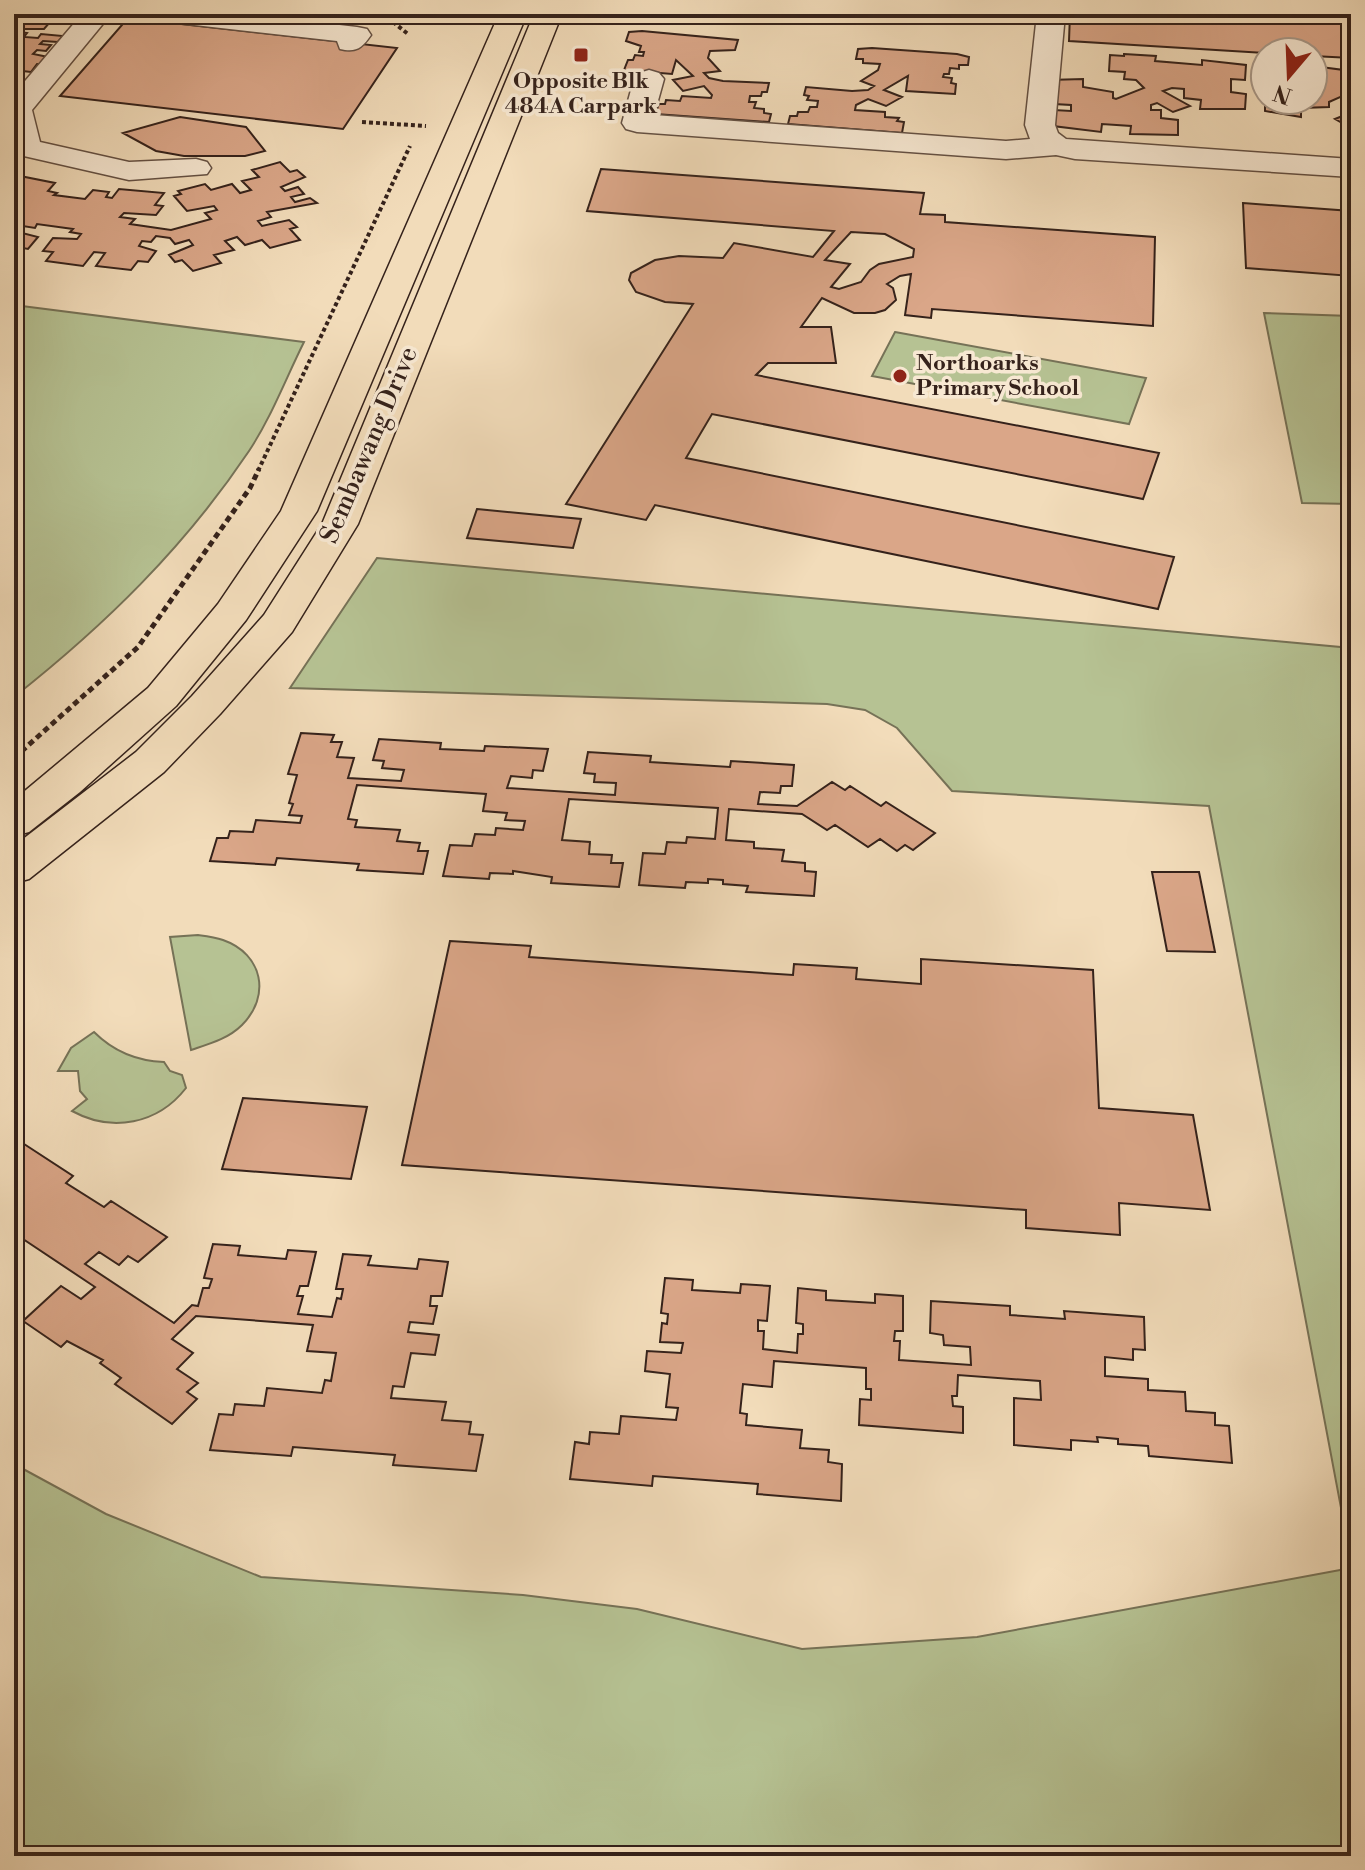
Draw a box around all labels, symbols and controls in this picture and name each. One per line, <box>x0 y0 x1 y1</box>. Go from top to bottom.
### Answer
north arrow <box>1249 36 1329 116</box>
marker: Opposite Blk 484A Carpark <box>572 46 590 64</box>
place label: Opposite Blk 484A Carpark <box>505 68 658 120</box>
text: N <box>1270 78 1296 109</box>
street label: Sembawang Drive <box>313 342 425 548</box>
place label: Northoarks Primary School <box>916 350 1079 402</box>
marker: Northoarks Primary School <box>891 367 909 385</box>

